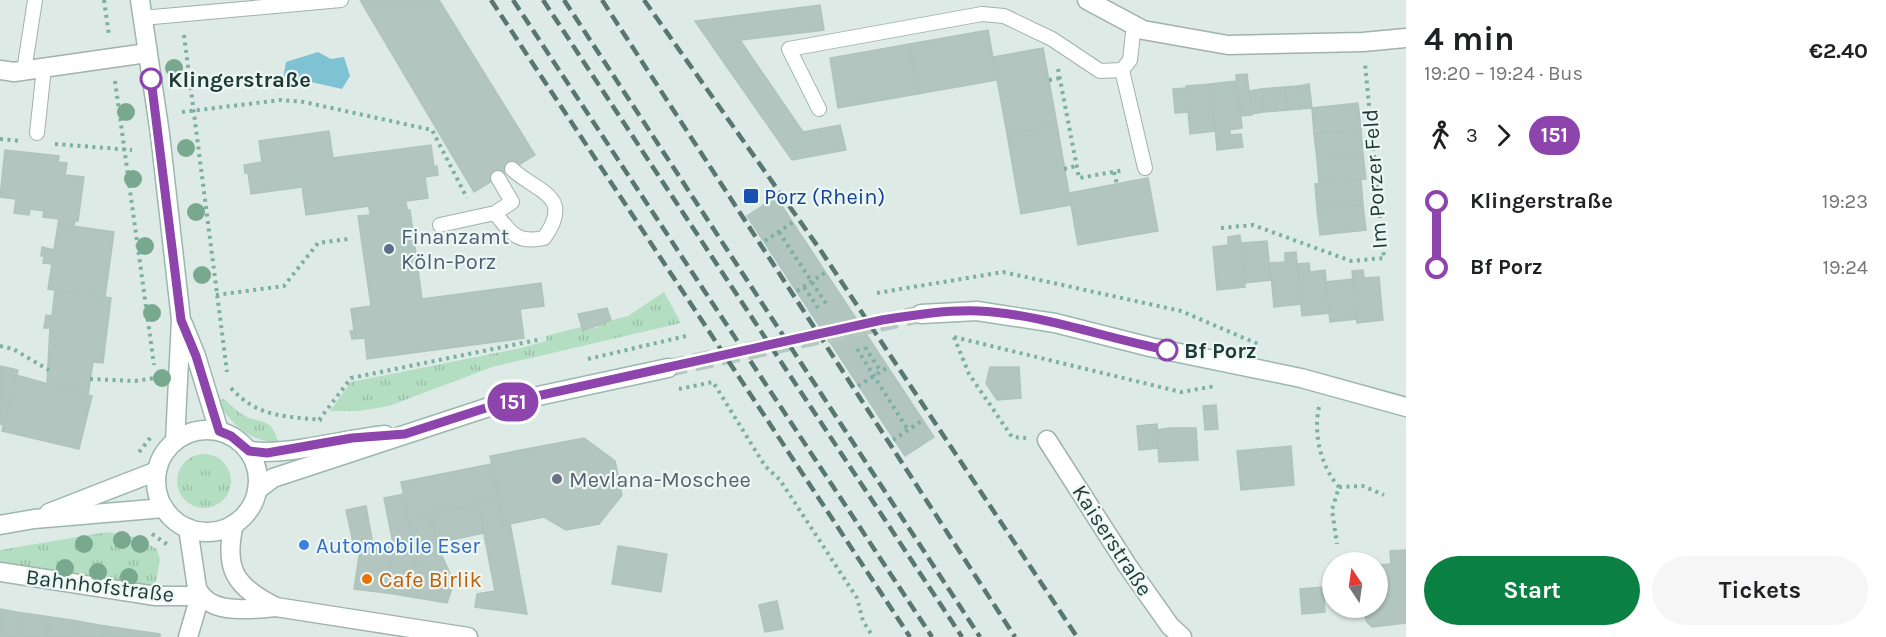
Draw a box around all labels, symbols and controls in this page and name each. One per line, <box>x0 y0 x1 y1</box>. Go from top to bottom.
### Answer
text: 4 min <box>1424 20 1515 58</box>
text: €2.40 <box>1809 38 1868 64</box>
text: 19:20 – 19:24 · Bus <box>1424 62 1583 85</box>
place label: Klingerstraße <box>168 67 311 93</box>
marker: Klingerstraße <box>140 68 162 90</box>
street label: Im Porzer Feld <box>1357 108 1393 250</box>
icon: walk <box>1424 119 1457 152</box>
icon: forward <box>1487 119 1520 152</box>
text: 151 <box>1541 123 1568 147</box>
text: 3 <box>1466 124 1478 147</box>
place label: Porz (Rhein) <box>764 184 885 210</box>
marker: Porz (Rhein) <box>742 187 760 205</box>
text: Klingerstraße <box>1470 188 1613 214</box>
text: 19:23 <box>1822 190 1868 213</box>
place label: Finanzamt Köln-Porz <box>401 224 509 275</box>
marker: Finanzamt Köln-Porz <box>382 242 396 256</box>
text: Bf Porz <box>1470 254 1543 280</box>
text: 19:24 <box>1822 256 1868 279</box>
place label: Bf Porz <box>1184 338 1257 364</box>
marker: Bf Porz <box>1156 339 1178 361</box>
line badge: 151 <box>478 382 548 422</box>
text: 151 <box>499 390 527 414</box>
place label: Mevlana-Moschee <box>569 467 751 493</box>
marker: Mevlana-Moschee <box>550 472 564 486</box>
street label: Kaiserstraße <box>1067 480 1158 601</box>
place label: Automobile Eser <box>316 533 480 559</box>
marker: Automobile Eser <box>297 538 311 552</box>
north arrow <box>1322 552 1388 618</box>
map controls <box>1322 552 1388 618</box>
button: Start <box>1424 556 1640 625</box>
button: Tickets <box>1652 556 1868 625</box>
street label: Bahnhofstraße <box>24 564 176 608</box>
place label: Cafe Birlik <box>379 567 482 593</box>
marker: Cafe Birlik <box>360 572 374 586</box>

